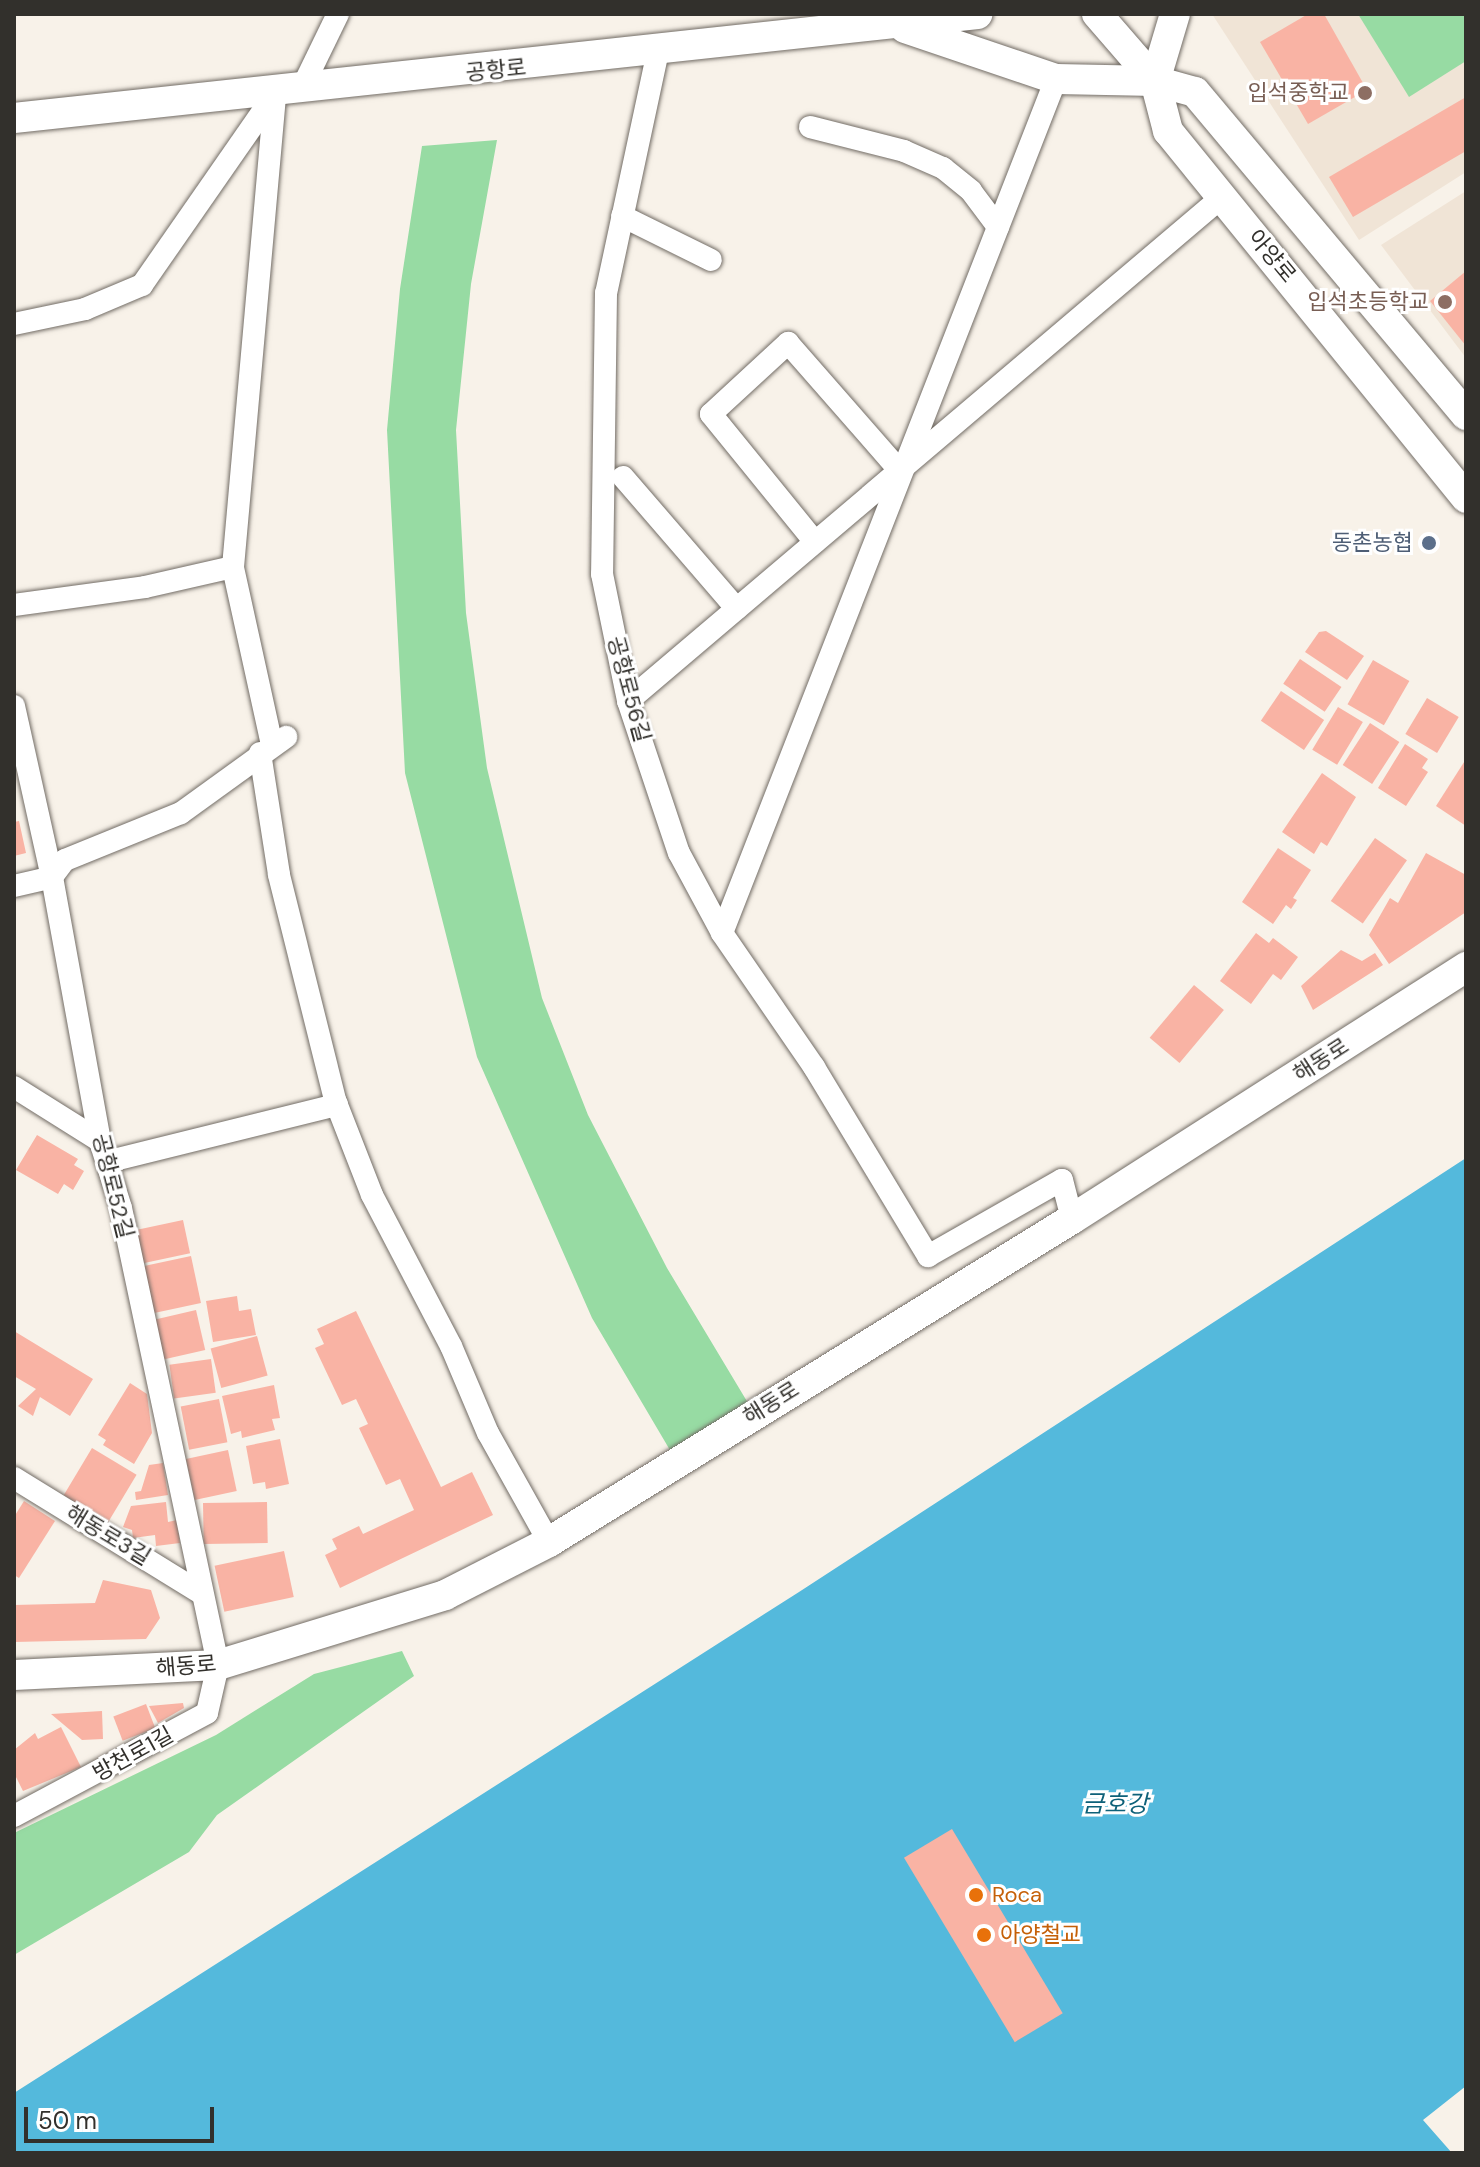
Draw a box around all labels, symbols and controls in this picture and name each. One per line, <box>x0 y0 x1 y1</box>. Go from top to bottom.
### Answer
street label: 공항로 <box>464 54 528 86</box>
place label: 입석중학교 <box>1248 80 1349 106</box>
marker: 입석중학교 <box>1356 84 1374 102</box>
street label: 아양로 <box>1242 224 1302 288</box>
place label: 입석초등학교 <box>1308 289 1429 315</box>
marker: 입석초등학교 <box>1436 293 1454 311</box>
place label: 동촌농협 <box>1332 530 1413 556</box>
marker: 동촌농협 <box>1420 534 1438 552</box>
street label: 공항로56길 <box>602 633 656 745</box>
street label: 해동로 <box>1288 1032 1354 1088</box>
street label: 공항로52길 <box>87 1131 139 1241</box>
street label: 해동로 <box>738 1376 804 1430</box>
street label: 해동로3길 <box>61 1499 155 1571</box>
street label: 해동로 <box>155 1650 217 1682</box>
street label: 방천로1길 <box>88 1721 178 1787</box>
water label: 금호강 <box>1082 1790 1148 1818</box>
place label: Roca <box>992 1882 1042 1908</box>
marker: Roca <box>967 1886 985 1904</box>
place label: 아양철교 <box>1000 1922 1081 1948</box>
marker: 아양철교 <box>975 1926 993 1944</box>
scale bar <box>28 2091 218 2141</box>
text: 50 m <box>38 2105 97 2136</box>

